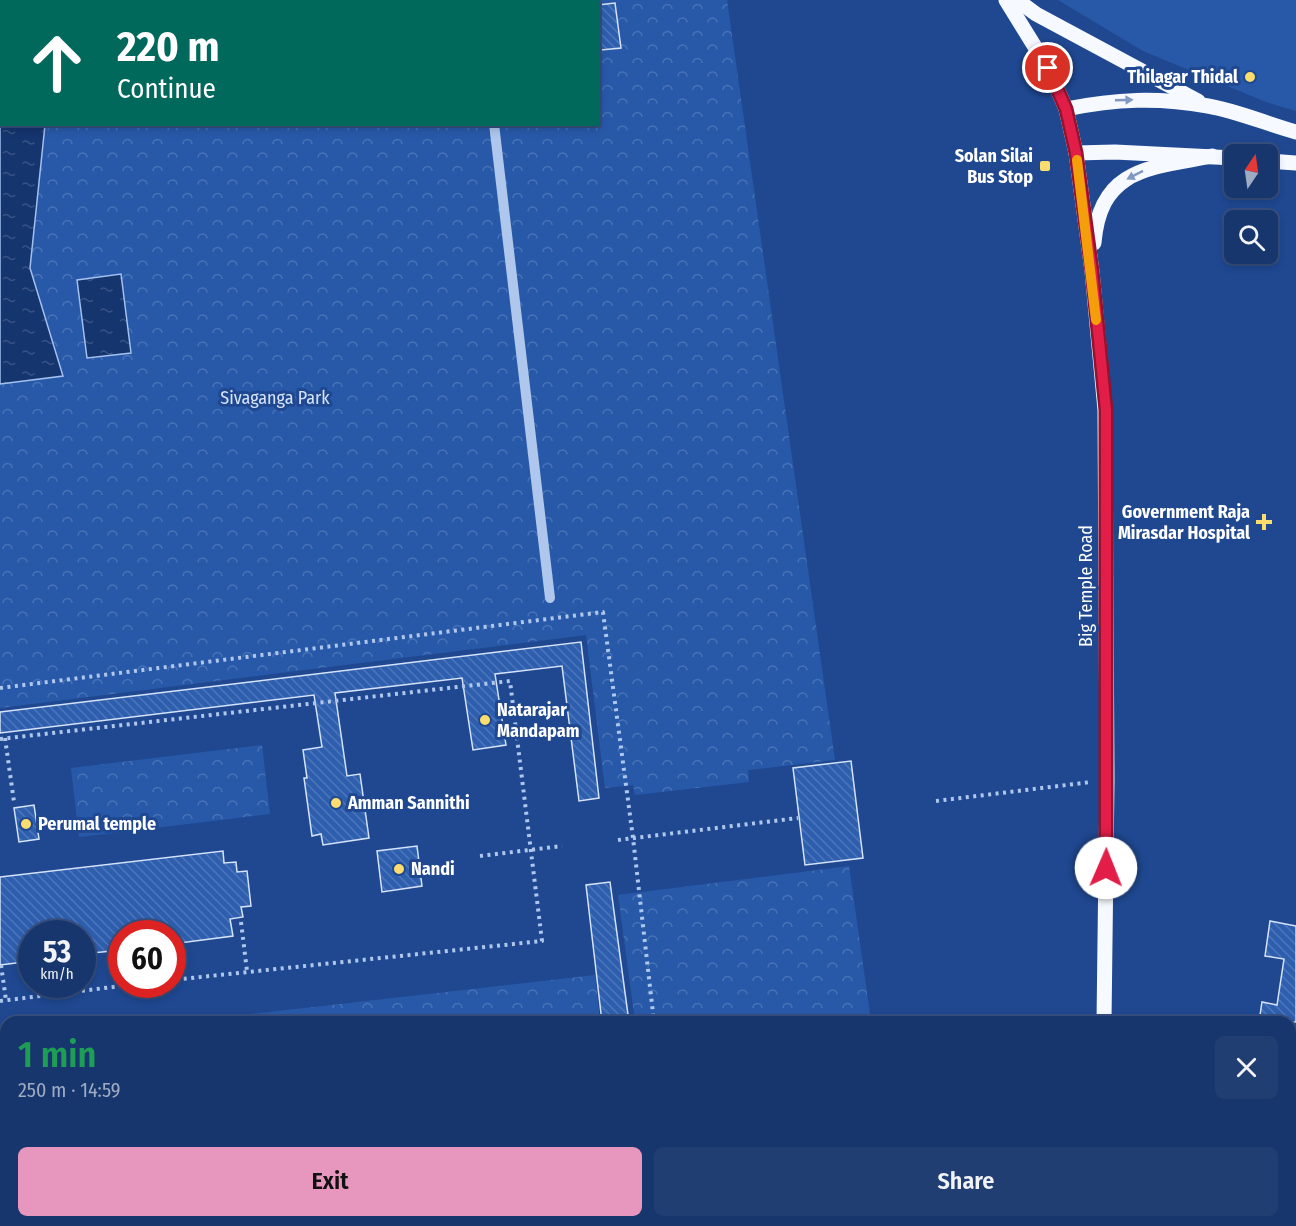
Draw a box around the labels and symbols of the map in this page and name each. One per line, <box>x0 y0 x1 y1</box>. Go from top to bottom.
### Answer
pin <box>1022 42 1073 93</box>
place label: Thilagar Thidal <box>1127 66 1238 88</box>
marker: Thilagar Thidal <box>1243 70 1257 84</box>
one-way arrow <box>1114 95 1133 104</box>
north arrow <box>1224 144 1278 198</box>
place label: Solan Silai Bus Stop <box>955 145 1033 188</box>
marker: Solan Silai Bus Stop <box>1038 159 1052 173</box>
one-way arrow <box>1126 170 1143 180</box>
park label: Sivaganga Park <box>220 387 330 409</box>
place label: Government Raja Mirasdar Hospital <box>1118 501 1250 544</box>
marker: Government Raja Mirasdar Hospital <box>1255 513 1273 531</box>
street label: Big Temple Road <box>1075 525 1097 647</box>
place label: Natarajar Mandapam <box>497 699 579 742</box>
marker: Natarajar Mandapam <box>478 713 492 727</box>
place label: Amman Sannithi <box>347 792 470 814</box>
marker: Amman Sannithi <box>329 796 343 810</box>
place label: Perumal temple <box>38 813 156 835</box>
marker: Perumal temple <box>19 817 33 831</box>
position arrow <box>1074 836 1138 900</box>
place label: Nandi <box>411 858 455 880</box>
marker: Nandi <box>392 862 406 876</box>
speed limit sign: 60 <box>108 920 186 998</box>

